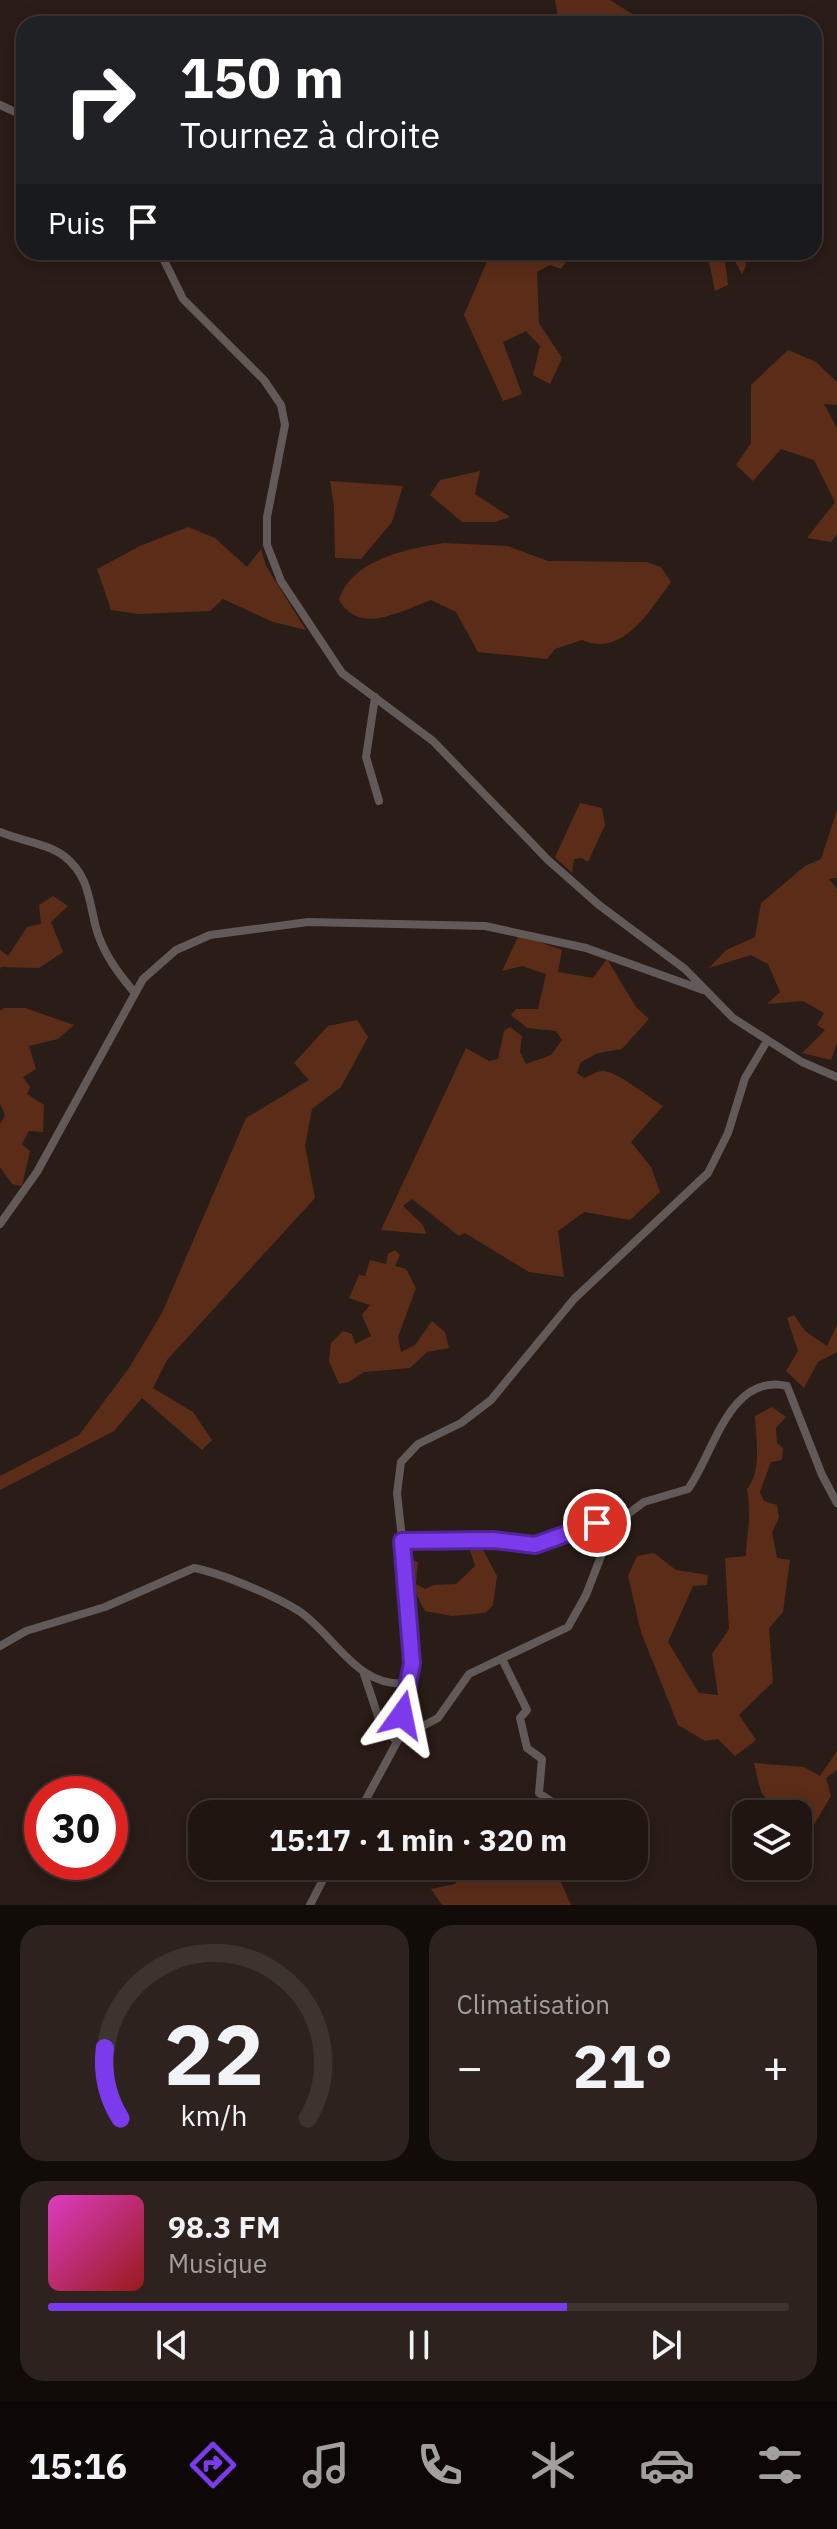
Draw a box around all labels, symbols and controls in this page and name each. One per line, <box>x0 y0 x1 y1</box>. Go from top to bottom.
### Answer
text: 150 m <box>180 41 344 113</box>
icon: right <box>48 48 152 152</box>
text: Tournez à droite <box>180 111 440 158</box>
icon: arrive <box>121 200 165 244</box>
text: Puis <box>48 203 105 242</box>
pin <box>563 1489 631 1557</box>
icon: arrive <box>575 1501 619 1545</box>
position arrow <box>360 1673 444 1757</box>
speed limit sign: 30 <box>24 1776 128 1880</box>
map controls <box>732 1800 812 1880</box>
button: layers <box>732 1800 812 1880</box>
text: 15:17 · 1 min · 320 m <box>269 1820 567 1859</box>
text: Climatisation <box>457 1987 610 2021</box>
text: 22 <box>164 2000 264 2108</box>
text: 21° <box>573 2026 673 2105</box>
text: − <box>457 2038 483 2095</box>
text: + <box>763 2038 789 2095</box>
text: km/h <box>181 2097 248 2134</box>
text: 98.3 FM <box>168 2207 281 2246</box>
text: Musique <box>168 2246 267 2280</box>
icon: previous <box>150 2323 194 2367</box>
icon: pause <box>397 2323 441 2367</box>
icon: next <box>644 2323 688 2367</box>
icon: directions <box>185 2437 241 2493</box>
icon: music <box>298 2437 354 2493</box>
icon: phone <box>412 2437 468 2493</box>
icon: climate <box>525 2437 581 2493</box>
icon: car <box>639 2437 695 2493</box>
icon: filters <box>752 2437 808 2493</box>
text: 15:16 <box>29 2442 127 2489</box>

